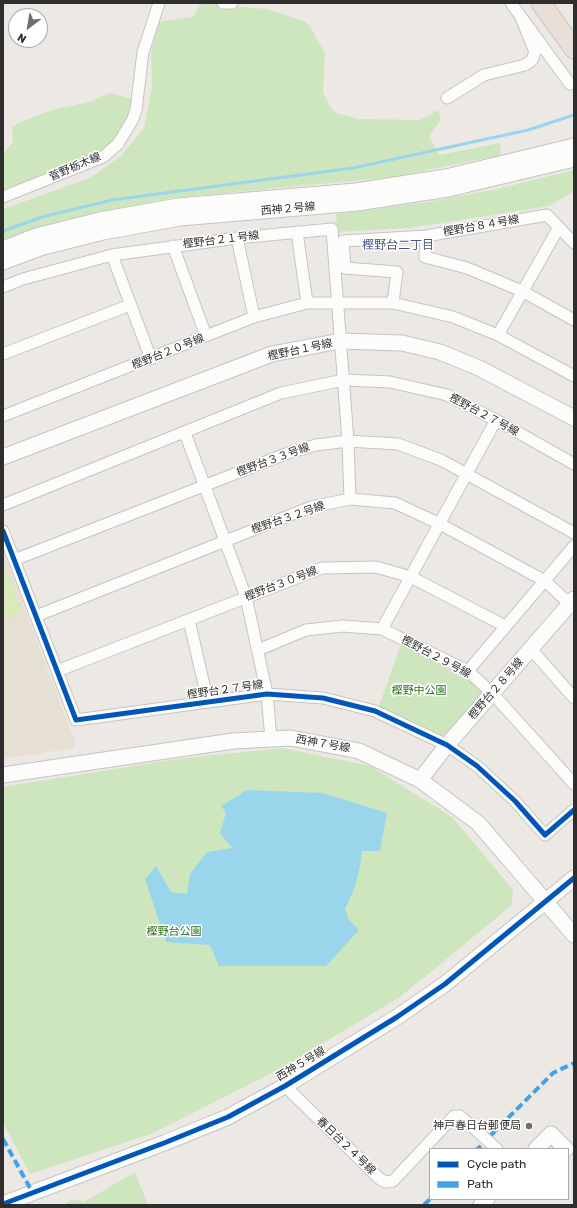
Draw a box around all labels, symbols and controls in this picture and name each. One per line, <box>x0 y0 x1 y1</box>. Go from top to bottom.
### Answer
north arrow <box>8 8 48 48</box>
text: N <box>15 30 29 45</box>
street label: 菅野栃木線 <box>47 150 103 184</box>
street label: 西神２号線 <box>260 200 316 218</box>
street label: 樫野台８４号線 <box>442 213 520 239</box>
street label: 樫野台２１号線 <box>182 229 260 251</box>
district label: 樫野台二丁目 <box>362 239 434 253</box>
street label: 樫野台２０号線 <box>130 331 206 373</box>
street label: 樫野台１号線 <box>266 337 334 363</box>
street label: 樫野台２７号線 <box>447 391 521 439</box>
street label: 樫野台３３号線 <box>235 441 311 479</box>
street label: 樫野台３２号線 <box>249 499 327 537</box>
street label: 樫野台３０号線 <box>243 564 319 604</box>
street label: 樫野台２９号線 <box>399 633 473 681</box>
street label: 樫野台２８号線 <box>466 656 526 722</box>
street label: 樫野台２７号線 <box>186 678 264 702</box>
park label: 樫野中公園 <box>392 684 446 698</box>
street label: 西神７号線 <box>295 733 351 755</box>
park label: 樫野台公園 <box>147 925 201 939</box>
street label: 西神５号線 <box>274 1044 328 1084</box>
street label: 春日台２４号線 <box>314 1115 378 1177</box>
place label: 神戸春日台郵便局 <box>433 1119 521 1133</box>
marker: 神戸春日台郵便局 <box>524 1121 534 1131</box>
legend <box>429 1148 569 1200</box>
text: Cycle path <box>467 1157 526 1171</box>
text: Path <box>467 1177 493 1191</box>

